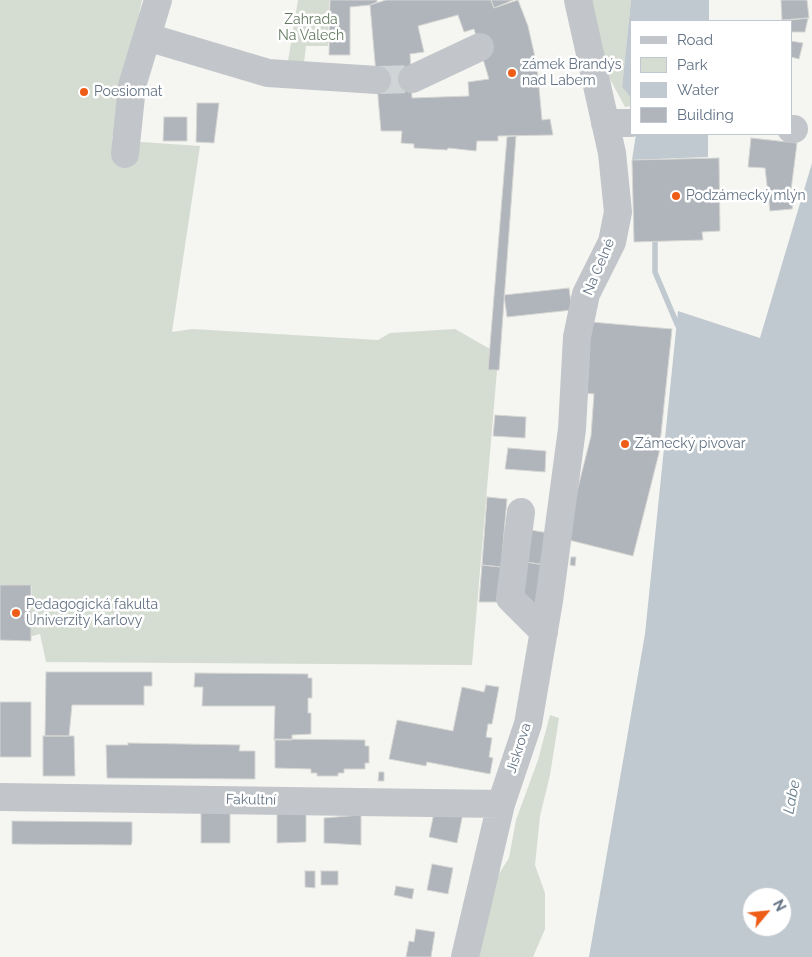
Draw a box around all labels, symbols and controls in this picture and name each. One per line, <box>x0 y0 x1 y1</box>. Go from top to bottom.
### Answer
park label: Zahrada Na Valech <box>278 12 344 44</box>
legend <box>630 20 792 135</box>
text: Road <box>677 31 713 49</box>
text: Park <box>677 56 708 74</box>
place label: zámek Brandýs nad Labem <box>522 57 621 90</box>
marker: zámek Brandýs nad Labem <box>506 67 518 79</box>
text: Water <box>677 81 719 99</box>
place label: Poesiomat <box>94 84 162 100</box>
marker: Poesiomat <box>78 86 90 98</box>
text: Building <box>677 106 734 124</box>
place label: Podzámecký mlýn <box>686 188 806 204</box>
marker: Podzámecký mlýn <box>670 190 682 202</box>
street label: Na Celné <box>580 236 618 298</box>
place label: Zámecký pivovar <box>635 436 746 452</box>
marker: Zámecký pivovar <box>619 438 631 450</box>
place label: Pedagogická fakulta Univerzity Karlovy <box>26 597 158 630</box>
marker: Pedagogická fakulta Univerzity Karlovy <box>10 607 22 619</box>
street label: Jiskrova <box>503 721 535 775</box>
water label: Labe <box>780 779 804 815</box>
street label: Fakultní <box>226 791 276 809</box>
north arrow <box>742 887 792 937</box>
text: N <box>770 897 789 914</box>

